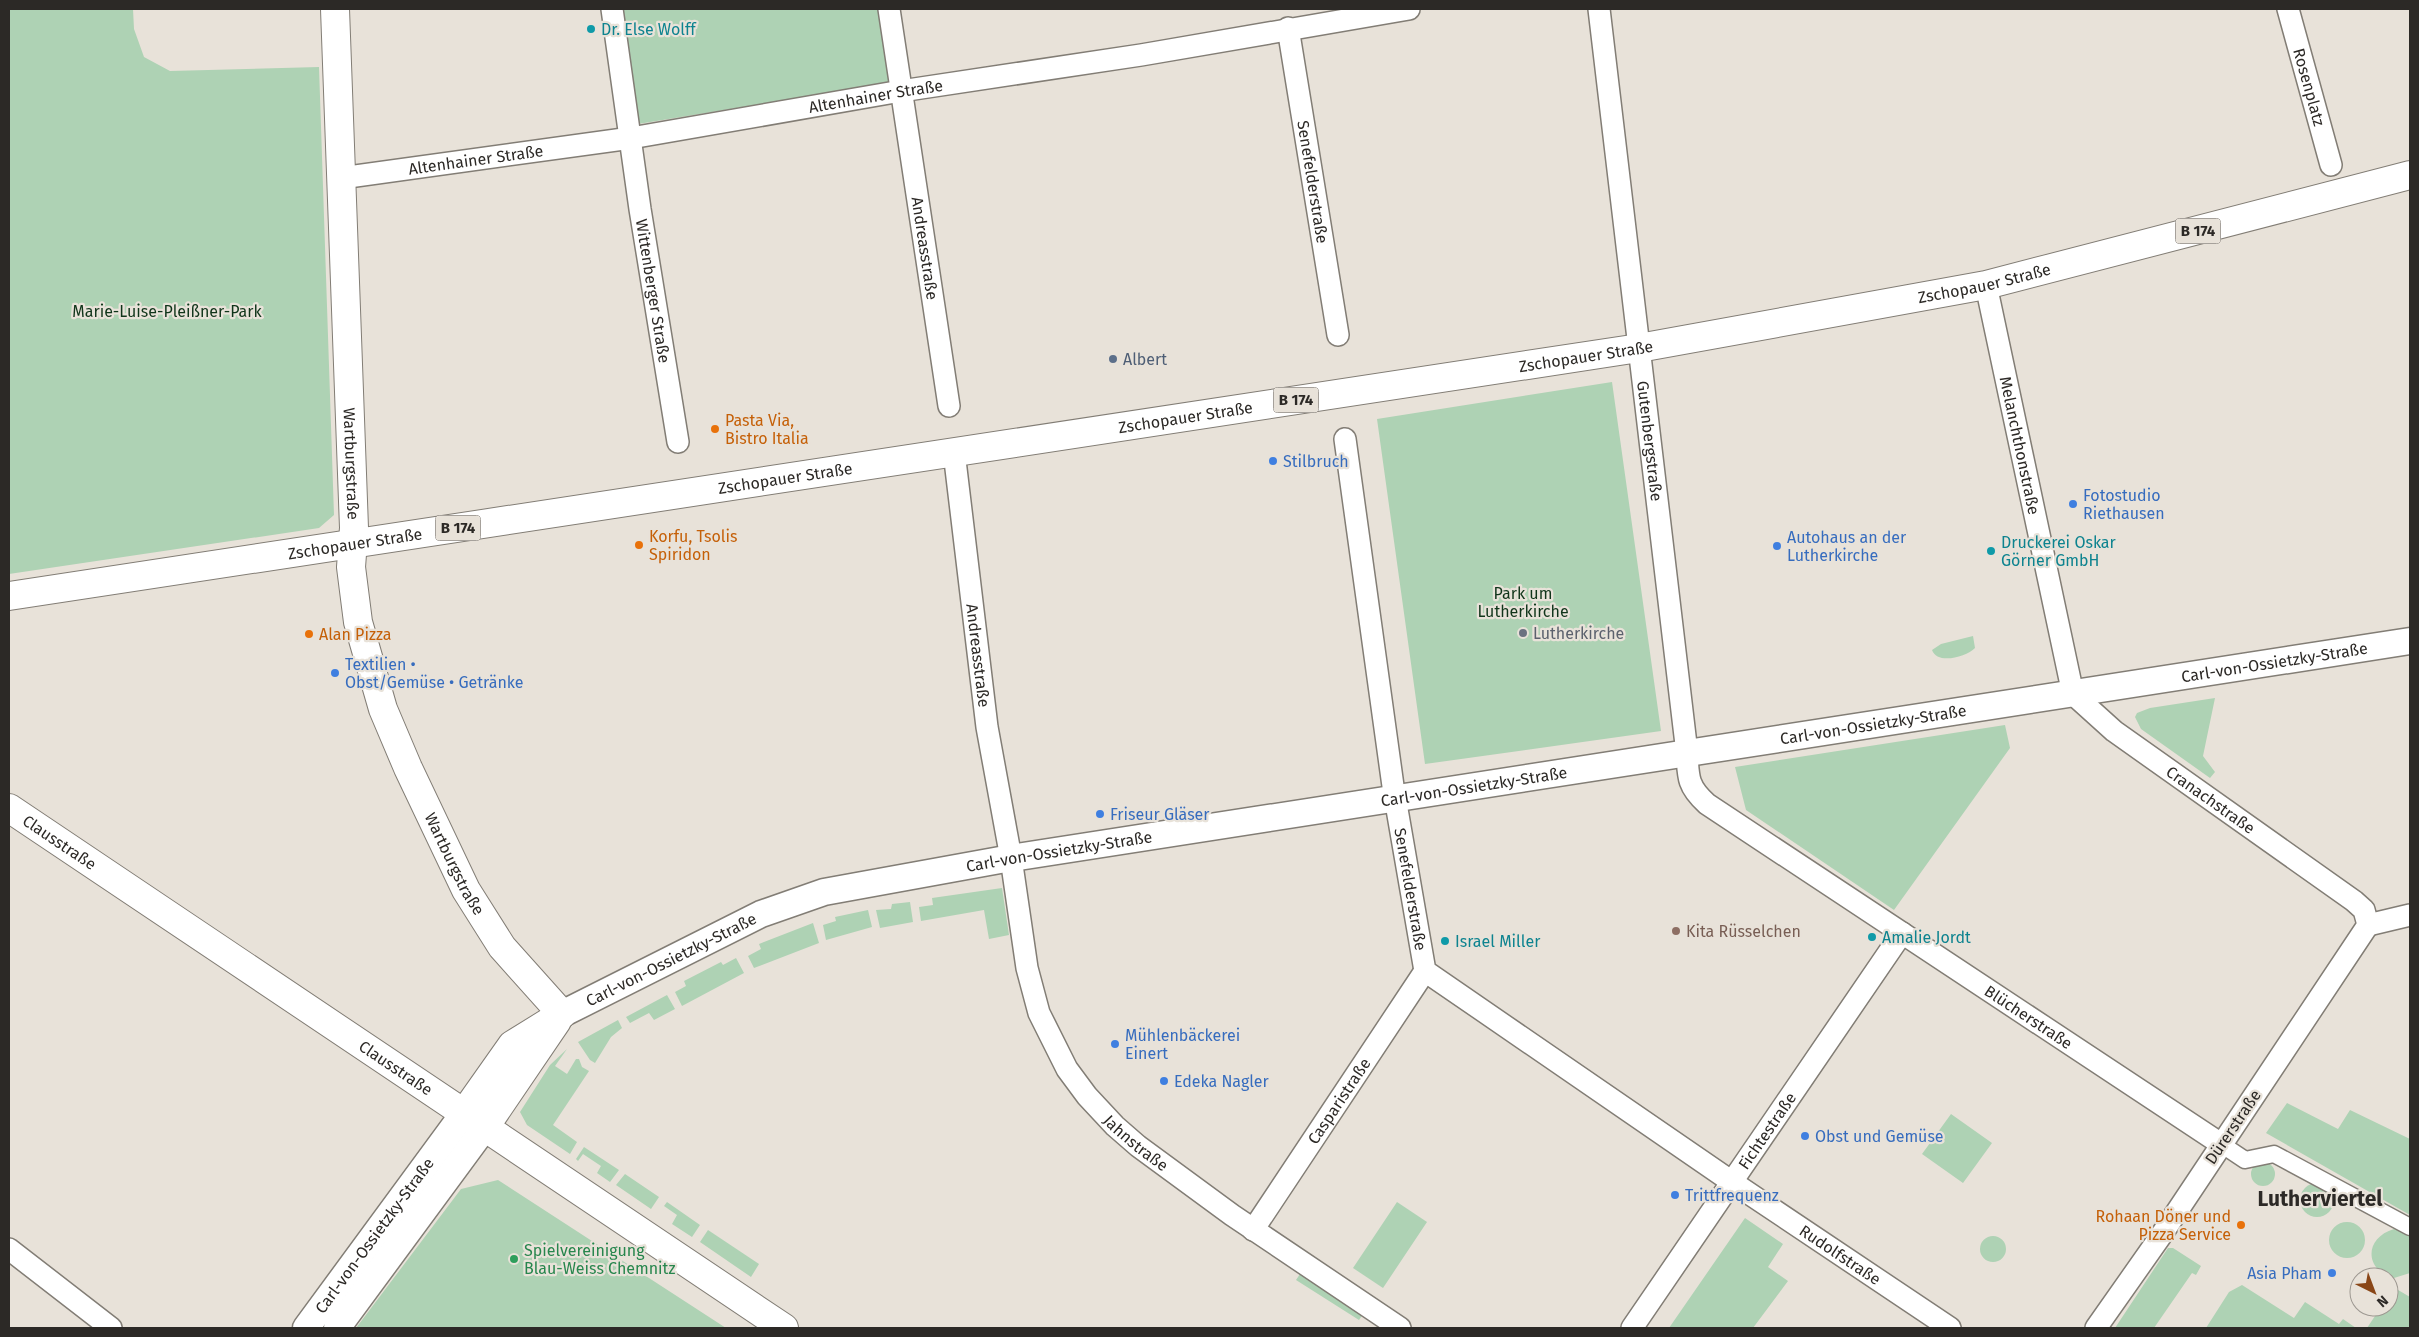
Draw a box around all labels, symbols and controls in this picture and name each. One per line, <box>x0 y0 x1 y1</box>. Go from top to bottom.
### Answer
place label: Dr. Else Wolff <box>601 20 697 39</box>
marker: Dr. Else Wolff <box>585 23 597 35</box>
street label: Rosenplatz <box>2290 46 2329 128</box>
street label: Altenhainer Straße <box>807 75 944 116</box>
street label: Senefelderstraße <box>1294 119 1332 245</box>
street label: Altenhainer Straße <box>407 141 544 178</box>
street label: Andreasstraße <box>908 195 942 301</box>
street label: Wittenberger Straße <box>632 218 674 364</box>
road number: B 174 <box>2176 218 2220 244</box>
street label: Zschopauer Straße <box>1916 259 2053 307</box>
park label: Marie-Luise-Pleißner-Park <box>72 302 262 321</box>
street label: Zschopauer Straße <box>1517 336 1655 376</box>
place label: Albert <box>1123 350 1167 369</box>
marker: Albert <box>1107 353 1119 365</box>
street label: Melanchthonstraße <box>1996 375 2044 516</box>
street label: Gutenbergstraße <box>1634 380 1667 502</box>
road number: B 174 <box>1274 388 1318 412</box>
street label: Zschopauer Straße <box>1117 397 1254 437</box>
street label: Wartburgstraße <box>340 407 363 520</box>
place label: Pasta Via, Bistro Italia <box>725 411 809 448</box>
marker: Pasta Via, Bistro Italia <box>709 423 721 435</box>
place label: Stilbruch <box>1283 452 1349 471</box>
marker: Stilbruch <box>1267 455 1279 467</box>
street label: Zschopauer Straße <box>717 458 854 498</box>
place label: Fotostudio Riethausen <box>2083 486 2165 523</box>
marker: Fotostudio Riethausen <box>2067 498 2079 510</box>
road number: B 174 <box>436 516 480 540</box>
street label: Zschopauer Straße <box>287 524 424 563</box>
place label: Korfu, Tsolis Spiridon <box>649 527 737 564</box>
place label: Autohaus an der Lutherkirche <box>1787 528 1907 565</box>
place label: Druckerei Oskar Görner GmbH <box>2001 533 2117 570</box>
marker: Korfu, Tsolis Spiridon <box>633 539 645 551</box>
marker: Autohaus an der Lutherkirche <box>1771 540 1783 552</box>
marker: Druckerei Oskar Görner GmbH <box>1985 545 1997 557</box>
park label: Park um Lutherkirche <box>1477 584 1569 621</box>
street label: Andreasstraße <box>963 603 994 708</box>
place label: Lutherkirche <box>1533 624 1624 643</box>
place label: Alan Pizza <box>319 625 391 644</box>
marker: Lutherkirche <box>1517 627 1529 639</box>
marker: Alan Pizza <box>303 628 315 640</box>
street label: Carl-von-Ossietzky-Straße <box>2180 638 2369 686</box>
place label: Textilien • Obst/Gemüse • Getränke <box>345 655 524 692</box>
marker: Textilien • Obst/Gemüse • Getränke <box>329 667 341 679</box>
street label: Carl-von-Ossietzky-Straße <box>1779 700 1968 748</box>
street label: Carl-von-Ossietzky-Straße <box>1379 762 1568 810</box>
street label: Cranachstraße <box>2163 762 2259 837</box>
place label: Friseur Gläser <box>1110 805 1210 824</box>
marker: Friseur Gläser <box>1094 808 1106 820</box>
street label: Wartburgstraße <box>421 809 489 918</box>
street label: Clausstraße <box>19 811 100 873</box>
street label: Senefelderstraße <box>1391 826 1431 952</box>
street label: Carl-von-Ossietzky-Straße <box>964 827 1153 876</box>
street label: Carl-von-Ossietzky-Straße <box>583 908 759 1010</box>
place label: Kita Rüsselchen <box>1686 922 1801 941</box>
marker: Kita Rüsselchen <box>1670 925 1682 937</box>
place label: Amalie Jordt <box>1882 928 1971 947</box>
marker: Amalie Jordt <box>1866 931 1878 943</box>
place label: Israel Miller <box>1455 932 1541 951</box>
marker: Israel Miller <box>1439 935 1451 947</box>
street label: Blücherstraße <box>1981 981 2076 1053</box>
place label: Mühlenbäckerei Einert <box>1125 1026 1240 1063</box>
street label: Clausstraße <box>356 1036 436 1099</box>
marker: Mühlenbäckerei Einert <box>1109 1038 1121 1050</box>
street label: Casparistraße <box>1303 1054 1374 1148</box>
place label: Edeka Nagler <box>1174 1072 1270 1091</box>
marker: Edeka Nagler <box>1158 1075 1170 1087</box>
street label: Dürerstraße <box>2201 1086 2265 1168</box>
street label: Fichtestraße <box>1734 1089 1800 1173</box>
street label: Jahnstraße <box>1100 1111 1172 1175</box>
place label: Obst und Gemüse <box>1815 1127 1944 1146</box>
marker: Obst und Gemüse <box>1799 1130 1811 1142</box>
street label: Carl-von-Ossietzky-Straße <box>311 1154 438 1317</box>
place label: Trittfrequenz <box>1685 1186 1779 1205</box>
district label: Lutherviertel <box>2258 1186 2383 1212</box>
marker: Trittfrequenz <box>1669 1189 1681 1201</box>
place label: Rohaan Döner und Pizza Service <box>2095 1207 2231 1244</box>
marker: Rohaan Döner und Pizza Service <box>2235 1219 2247 1231</box>
street label: Rudolfstraße <box>1796 1221 1885 1289</box>
place label: Spielvereinigung Blau-Weiss Chemnitz <box>524 1241 675 1278</box>
marker: Spielvereinigung Blau-Weiss Chemnitz <box>508 1253 520 1265</box>
place label: Asia Pham <box>2247 1264 2322 1283</box>
marker: Asia Pham <box>2326 1267 2338 1279</box>
north arrow <box>2349 1267 2399 1317</box>
text: N <box>2373 1292 2392 1311</box>

